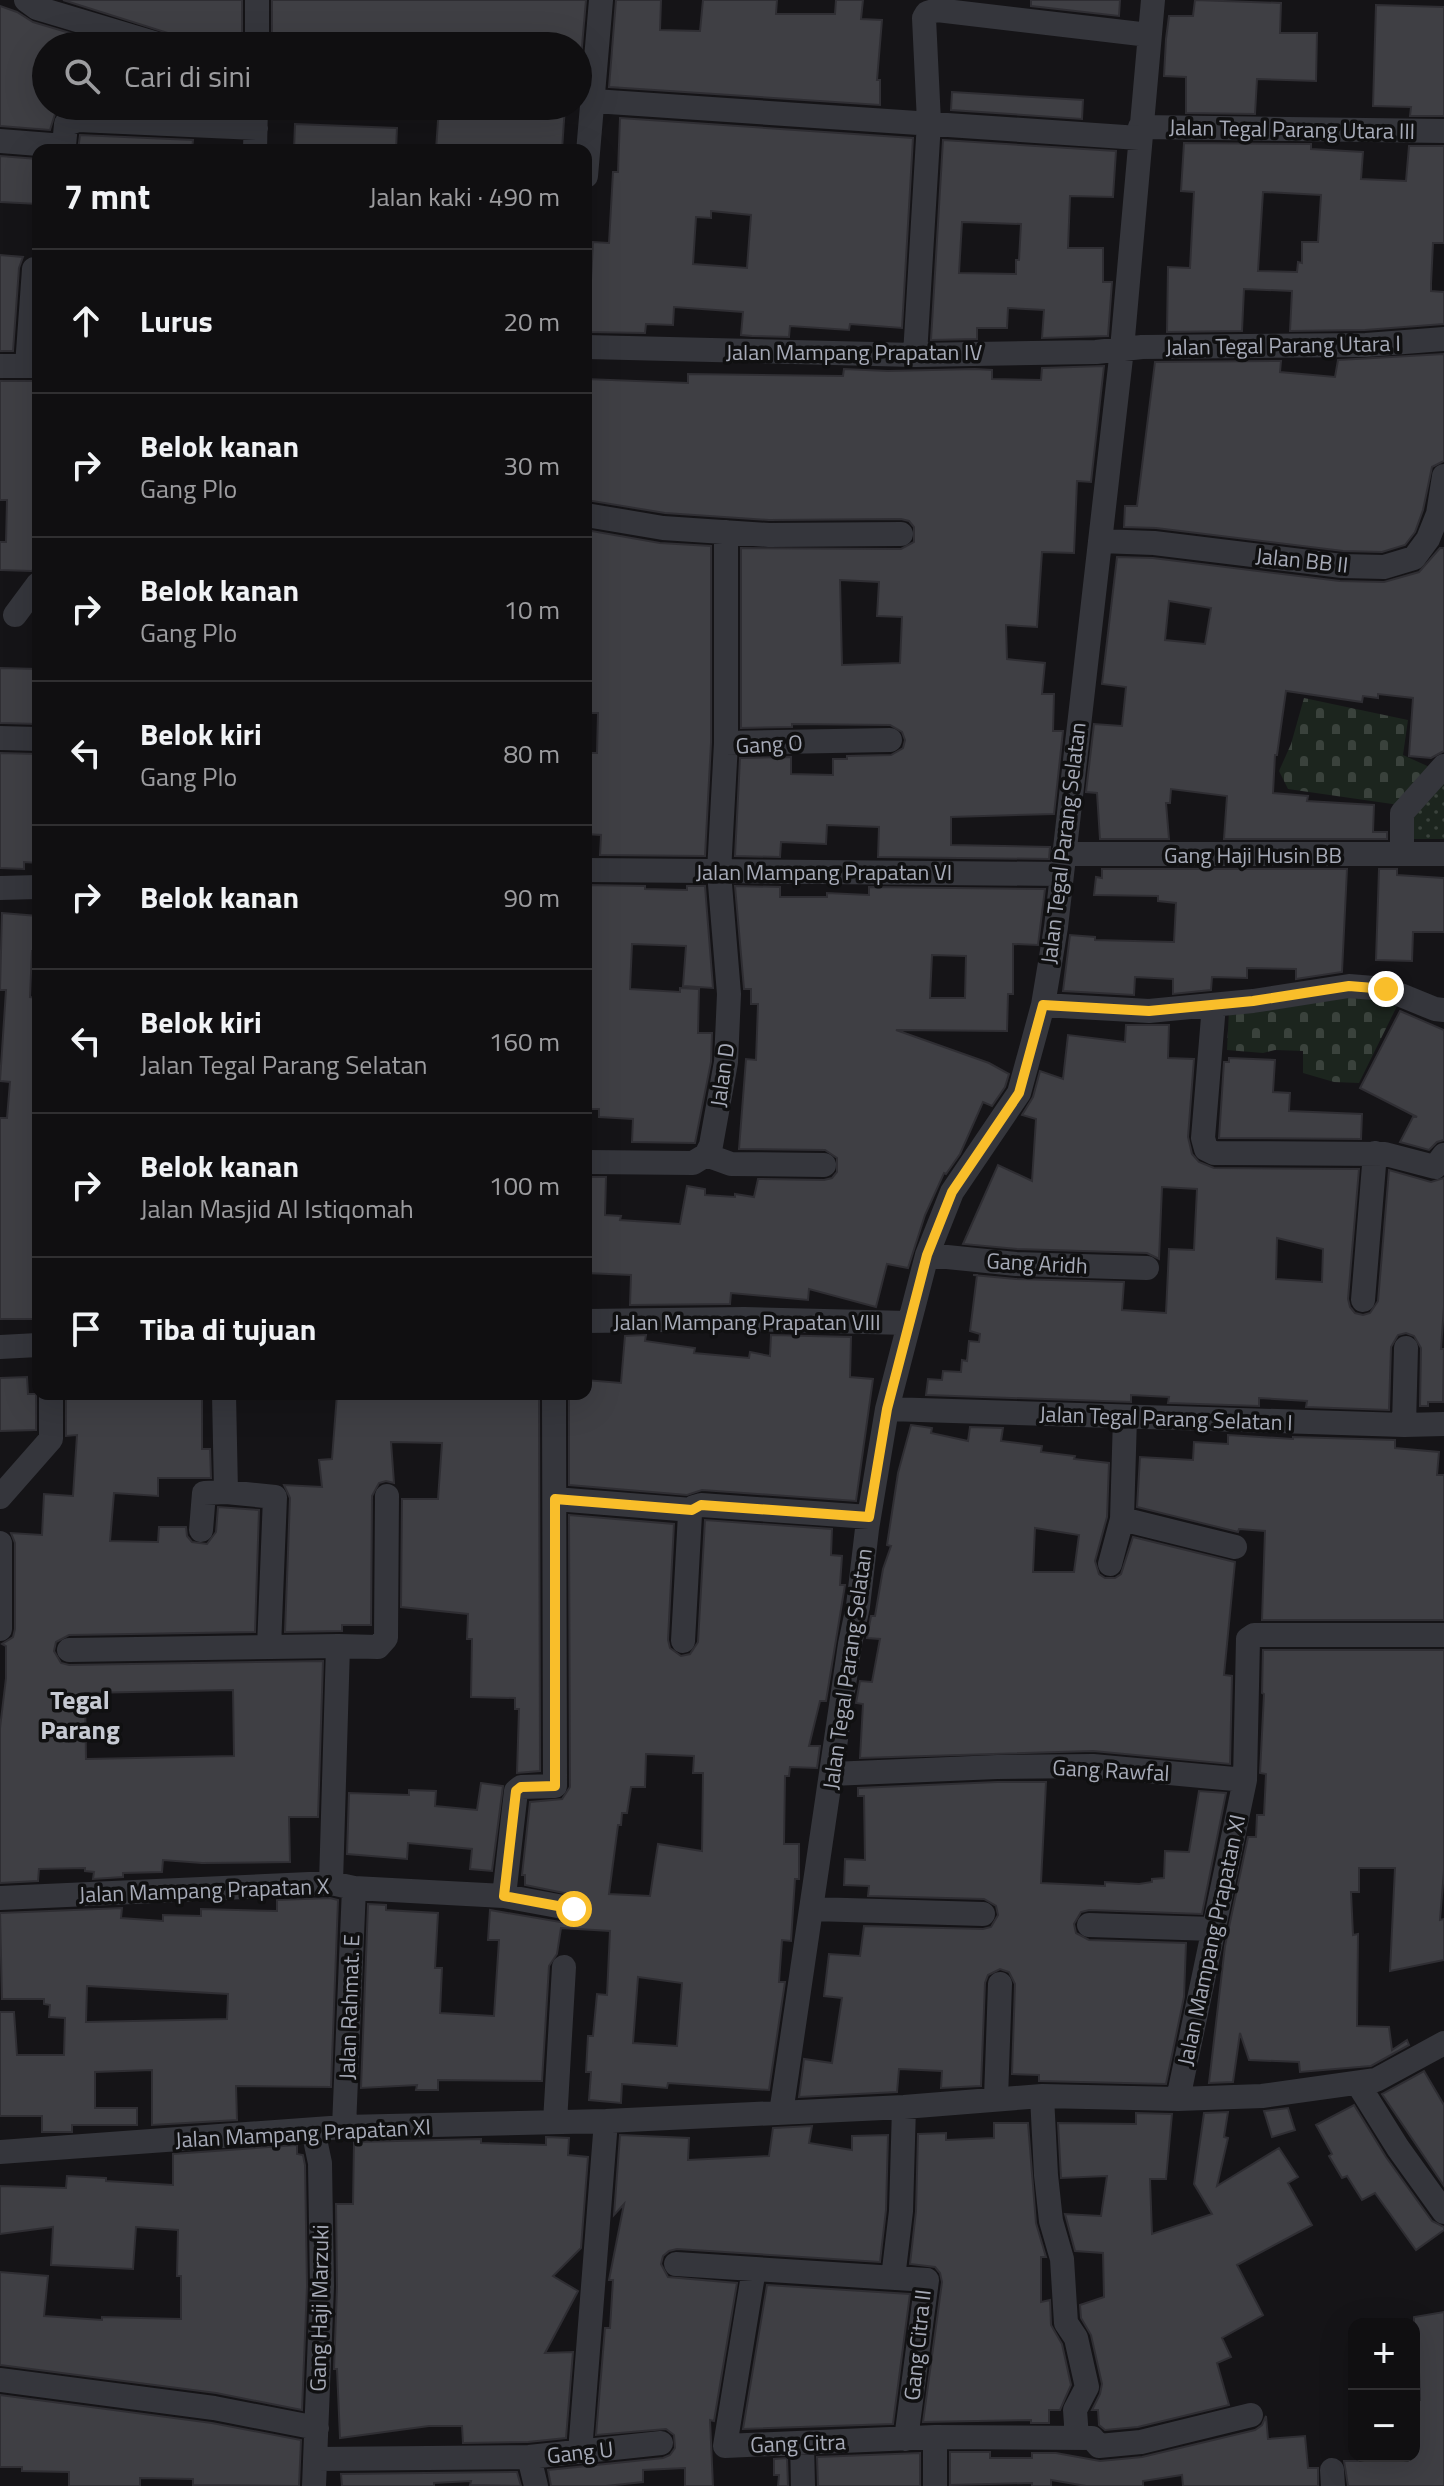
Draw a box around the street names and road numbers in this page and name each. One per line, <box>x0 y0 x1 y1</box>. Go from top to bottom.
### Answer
street label: Jalan Tegal Parang Utara III <box>1169 110 1415 148</box>
street label: Jalan Tegal Parang Utara I <box>1165 326 1401 364</box>
street label: Jalan Mampang Prapatan IV <box>726 335 982 369</box>
street label: Jalan BB II <box>1254 538 1350 582</box>
street label: Jalan Tegal Parang Selatan <box>1031 720 1095 966</box>
street label: Gang O <box>735 725 803 763</box>
street label: Gang Haji Husin BB <box>1164 838 1342 872</box>
street label: Jalan Mampang Prapatan VI <box>696 855 952 889</box>
street label: Jalan D <box>701 1041 743 1109</box>
street label: Gang Aridh <box>985 1243 1089 1283</box>
street label: Jalan Mampang Prapatan VIII <box>613 1305 881 1339</box>
street label: Jalan Tegal Parang Selatan I <box>1039 1397 1293 1439</box>
street label: Jalan Tegal Parang Selatan <box>813 1546 881 1792</box>
street label: Gang Rawfal <box>1052 1750 1170 1790</box>
street label: Jalan Mampang Prapatan XI <box>1168 1811 1254 2069</box>
street label: Jalan Mampang Prapatan X <box>78 1869 330 1911</box>
street label: Jalan Rahmat. E <box>329 1934 369 2080</box>
street label: Jalan Mampang Prapatan XI <box>174 2109 432 2157</box>
street label: Gang Haji Marzuki <box>301 2224 337 2392</box>
street label: Gang Citra II <box>894 2288 940 2402</box>
street label: Gang Citra <box>750 2424 846 2462</box>
street label: Gang U <box>545 2432 615 2472</box>

